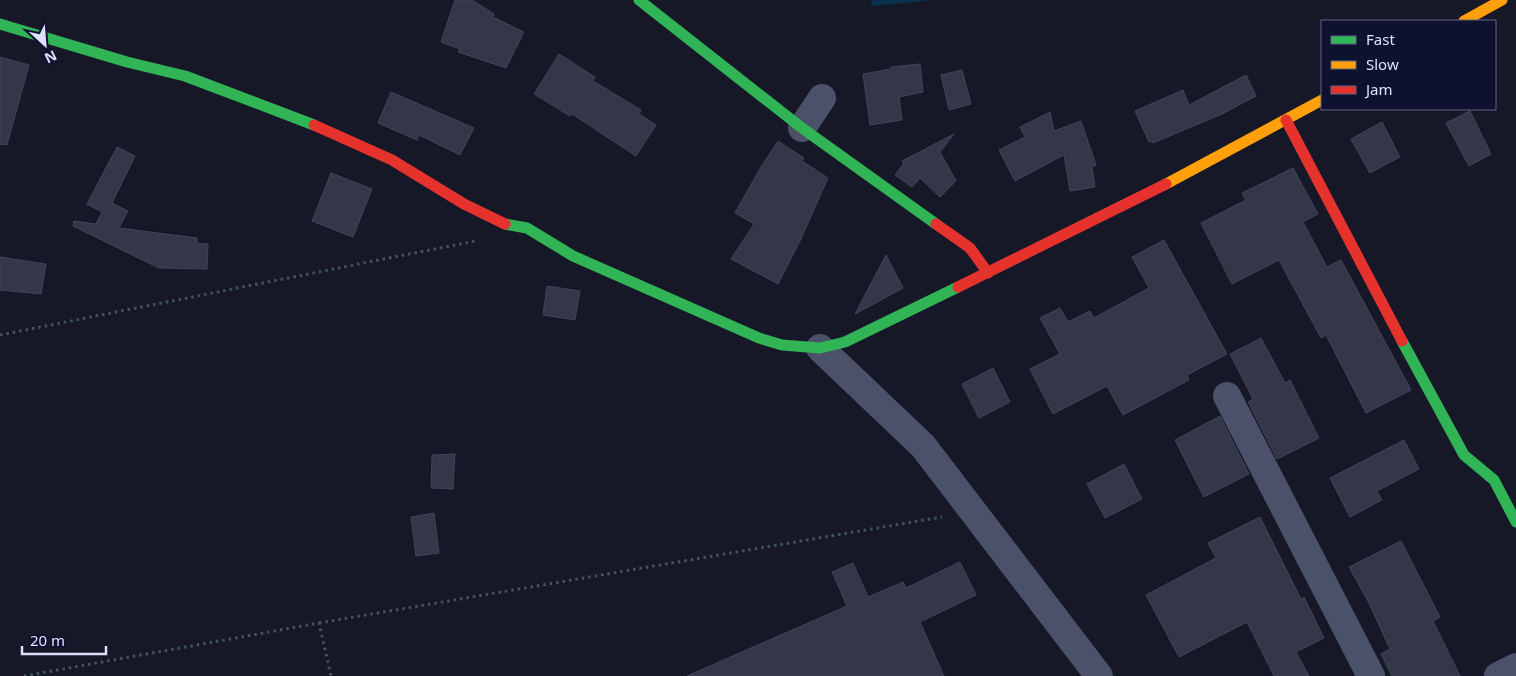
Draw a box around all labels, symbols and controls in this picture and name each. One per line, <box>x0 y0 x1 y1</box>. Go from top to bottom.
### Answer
north arrow <box>20 20 70 70</box>
legend <box>1321 20 1496 110</box>
text: Fast <box>1366 29 1395 49</box>
text: N <box>42 46 60 68</box>
text: Slow <box>1366 54 1399 74</box>
text: Jam <box>1364 79 1393 99</box>
scale bar <box>22 624 106 656</box>
text: 20 m <box>30 630 65 650</box>

